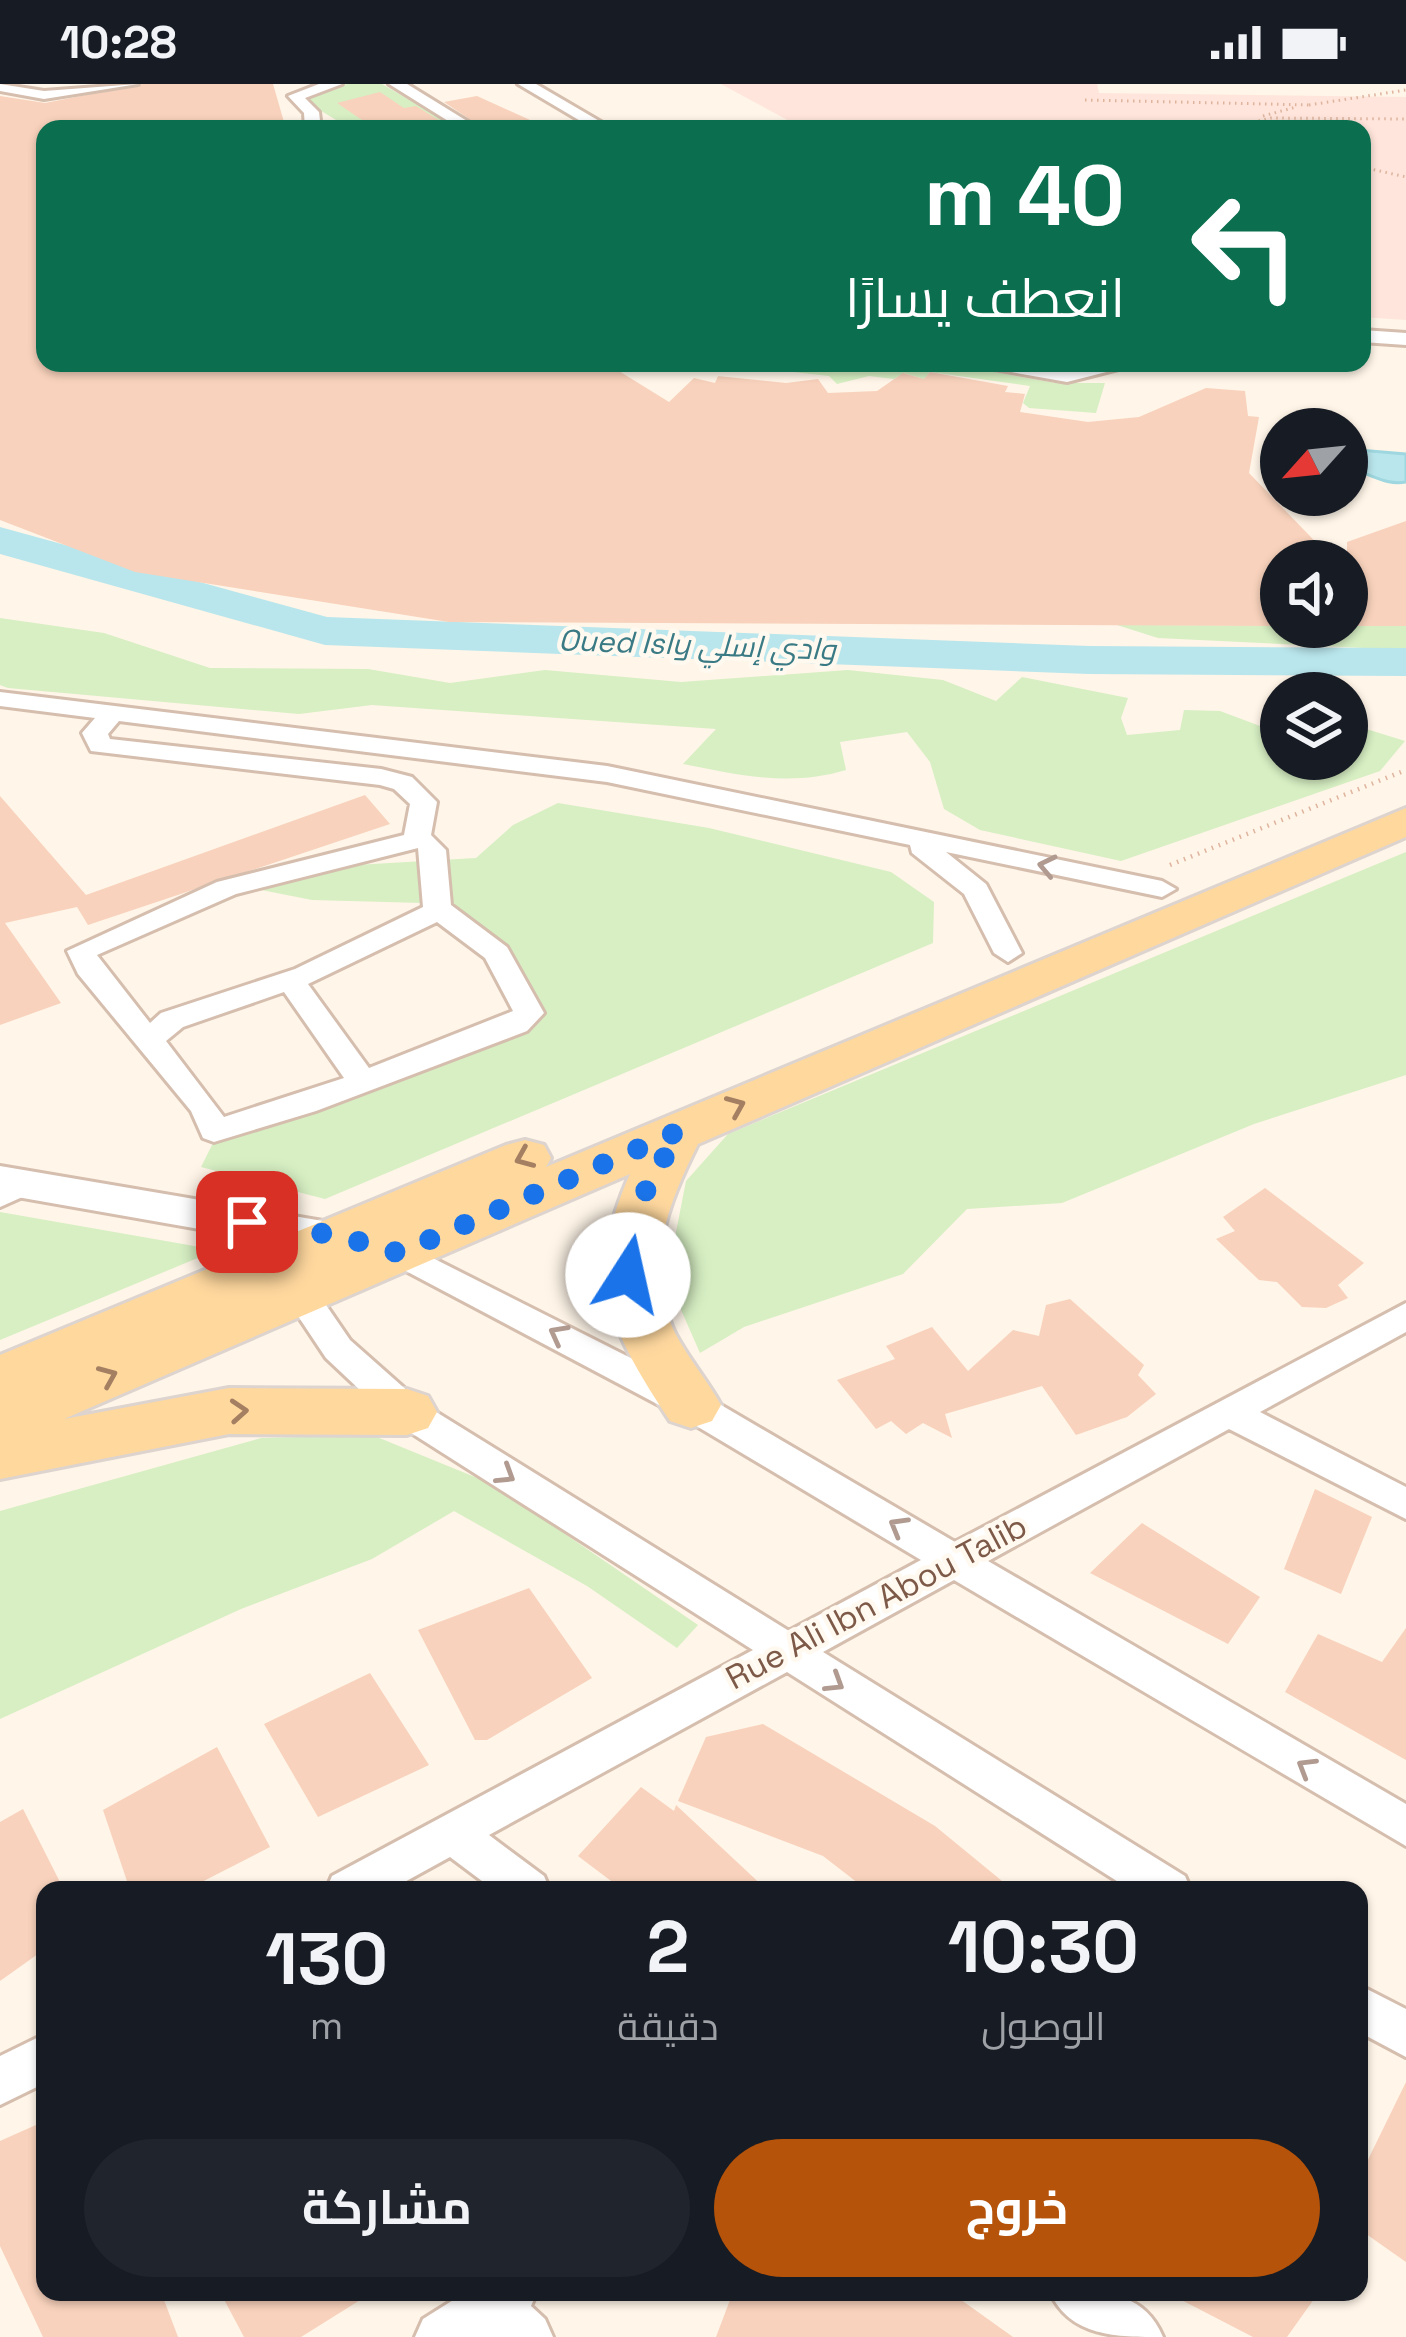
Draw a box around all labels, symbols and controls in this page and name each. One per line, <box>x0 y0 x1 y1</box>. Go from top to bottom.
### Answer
text: 10:28 <box>60 14 177 71</box>
text: 40 m <box>924 142 1125 250</box>
icon: left <box>1167 168 1323 324</box>
text: انعطف يسارًا <box>845 264 1125 333</box>
north arrow <box>1260 408 1368 516</box>
map controls <box>1260 408 1368 780</box>
button: sound <box>1260 540 1368 648</box>
water label: Oued Isly وادي إسلي <box>557 620 838 673</box>
button: layers <box>1260 672 1368 780</box>
one-way arrow <box>1038 854 1058 880</box>
one-way arrow <box>724 1097 746 1121</box>
one-way arrow <box>515 1144 536 1168</box>
pin <box>196 1171 298 1273</box>
icon: arrive <box>214 1189 280 1255</box>
position arrow <box>565 1212 691 1338</box>
one-way arrow <box>550 1325 571 1348</box>
one-way arrow <box>95 1367 117 1391</box>
one-way arrow <box>230 1399 249 1425</box>
one-way arrow <box>492 1460 514 1482</box>
street label: Rue Ali Ibn Abou Talib <box>719 1505 1034 1699</box>
one-way arrow <box>889 1518 910 1541</box>
one-way arrow <box>822 1669 844 1691</box>
one-way arrow <box>1297 1759 1319 1781</box>
text: 2 <box>647 1901 689 1993</box>
text: 10:30 <box>948 1901 1139 1993</box>
text: 130 <box>265 1913 388 2005</box>
text: m <box>310 2001 343 2050</box>
text: دقيقة <box>617 2002 719 2051</box>
text: الوصول <box>981 2002 1105 2051</box>
button: مشاركة <box>84 2139 690 2277</box>
button: خروج <box>714 2139 1320 2277</box>

